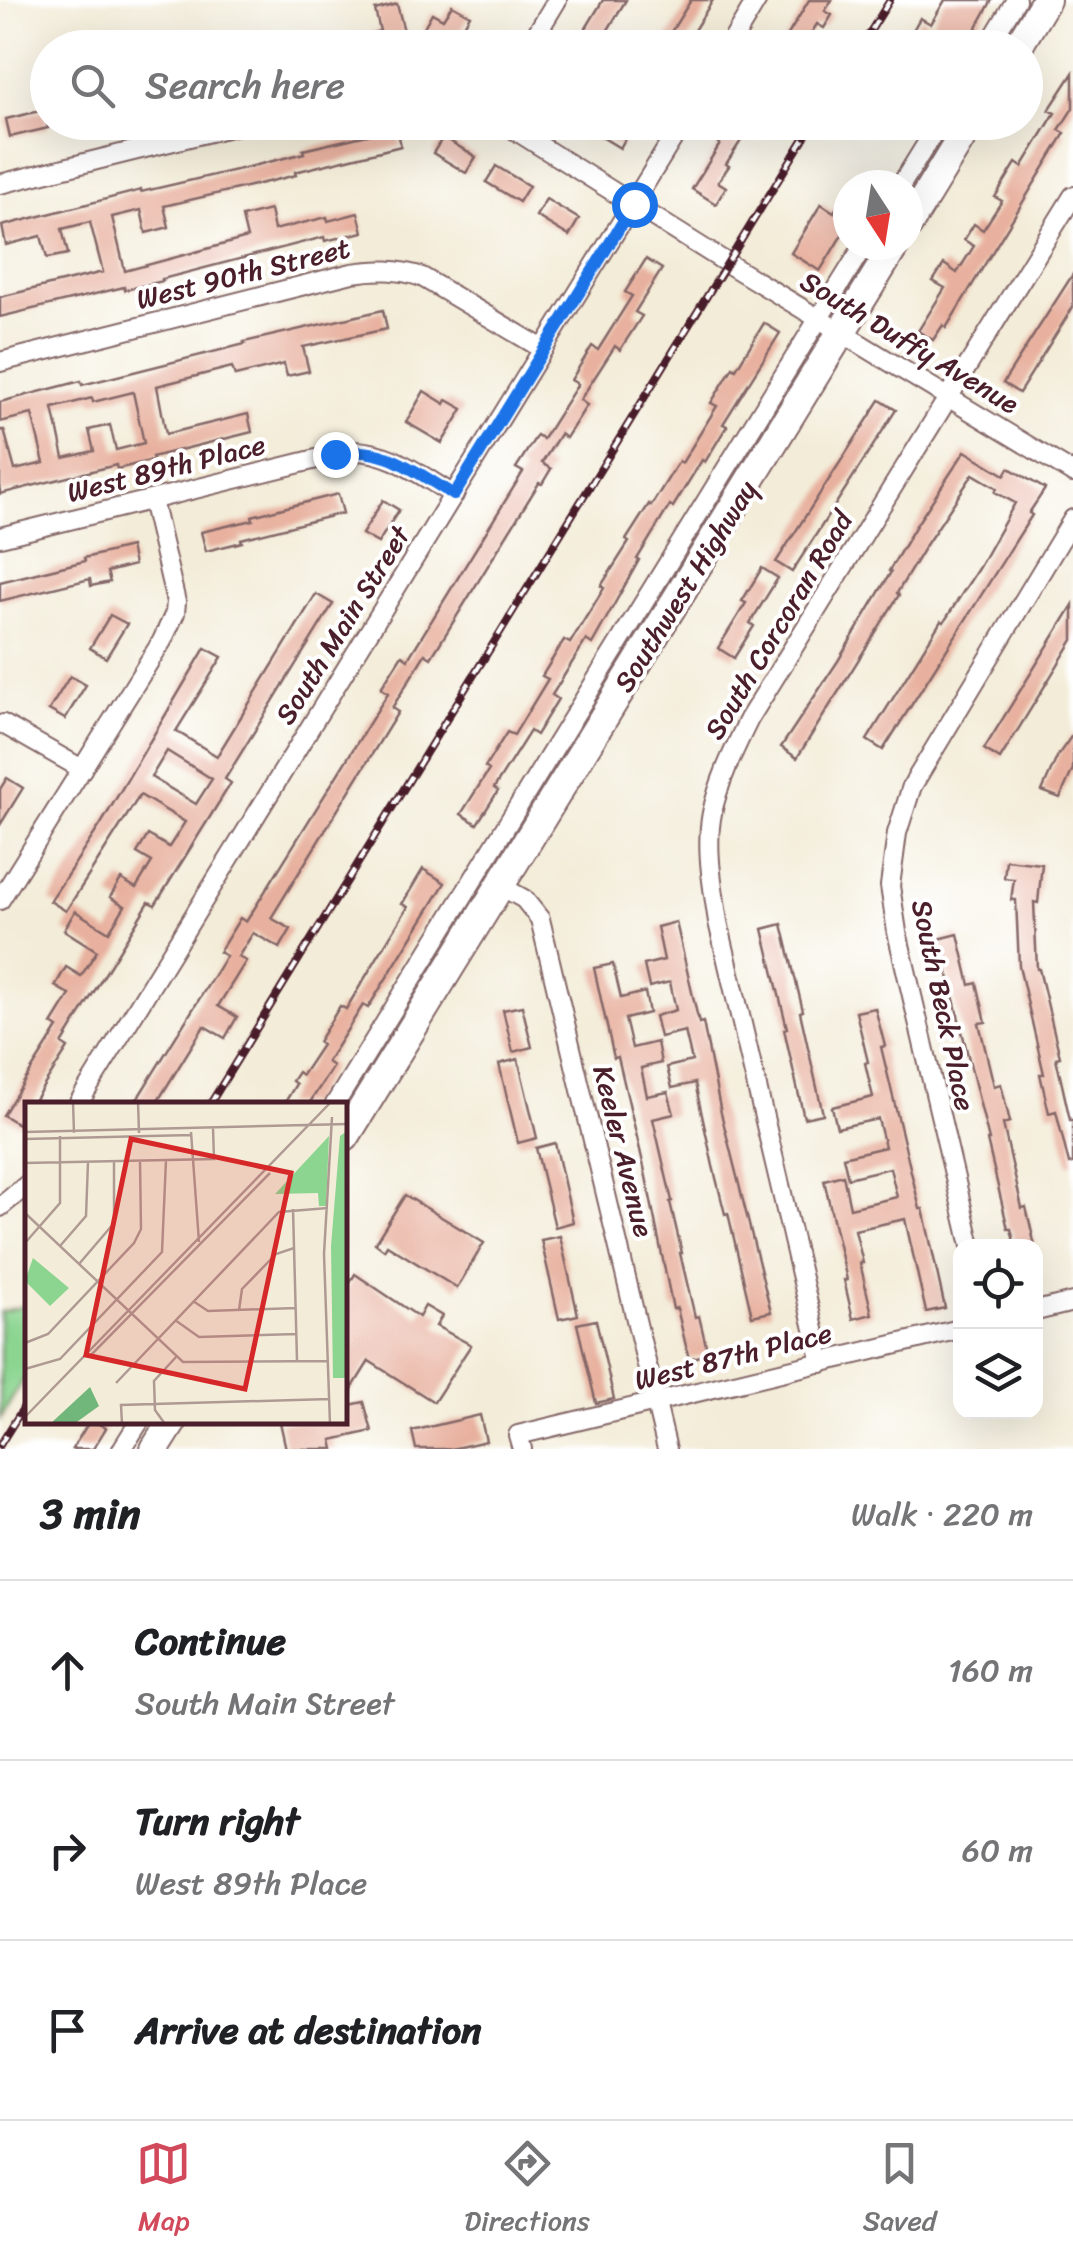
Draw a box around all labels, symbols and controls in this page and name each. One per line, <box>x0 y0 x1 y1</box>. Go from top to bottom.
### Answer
search box <box>30 30 1043 140</box>
text: Search here <box>145 52 345 119</box>
icon: search <box>65 58 120 113</box>
north arrow <box>833 170 923 260</box>
route start <box>612 182 658 228</box>
street label: West 90th Street <box>131 223 355 324</box>
street label: South Duffy Avenue <box>791 257 1029 427</box>
street label: West 89th Place <box>62 420 271 517</box>
route end <box>313 432 359 478</box>
street label: Southwest Highway <box>600 470 771 702</box>
street label: South Corcoran Road <box>691 499 867 749</box>
street label: South Main Street <box>261 515 424 735</box>
street label: South Beck Place <box>897 895 990 1115</box>
street label: Keeler Avenue <box>579 1060 669 1242</box>
inset map <box>25 1102 348 1424</box>
map controls <box>953 1239 1043 1419</box>
button: locate <box>953 1239 1043 1329</box>
street label: West 87th Place <box>629 1308 837 1405</box>
button: layers <box>953 1329 1043 1419</box>
text: 3 min <box>40 1477 140 1551</box>
text: Walk · 220 m <box>851 1486 1033 1543</box>
text: Continue <box>135 1608 286 1675</box>
text: 160 m <box>948 1642 1033 1699</box>
icon: ahead <box>40 1643 95 1698</box>
text: South Main Street <box>135 1675 395 1732</box>
text: Turn right <box>135 1788 300 1855</box>
text: 60 m <box>962 1822 1033 1879</box>
icon: right <box>40 1823 95 1878</box>
text: West 89th Place <box>135 1855 367 1912</box>
text: Arrive at destination <box>135 1997 482 2064</box>
icon: arrive <box>40 2003 95 2058</box>
tab: Map <box>136 2136 191 2245</box>
tab: Directions <box>464 2136 590 2245</box>
tab: Saved <box>863 2136 937 2245</box>

